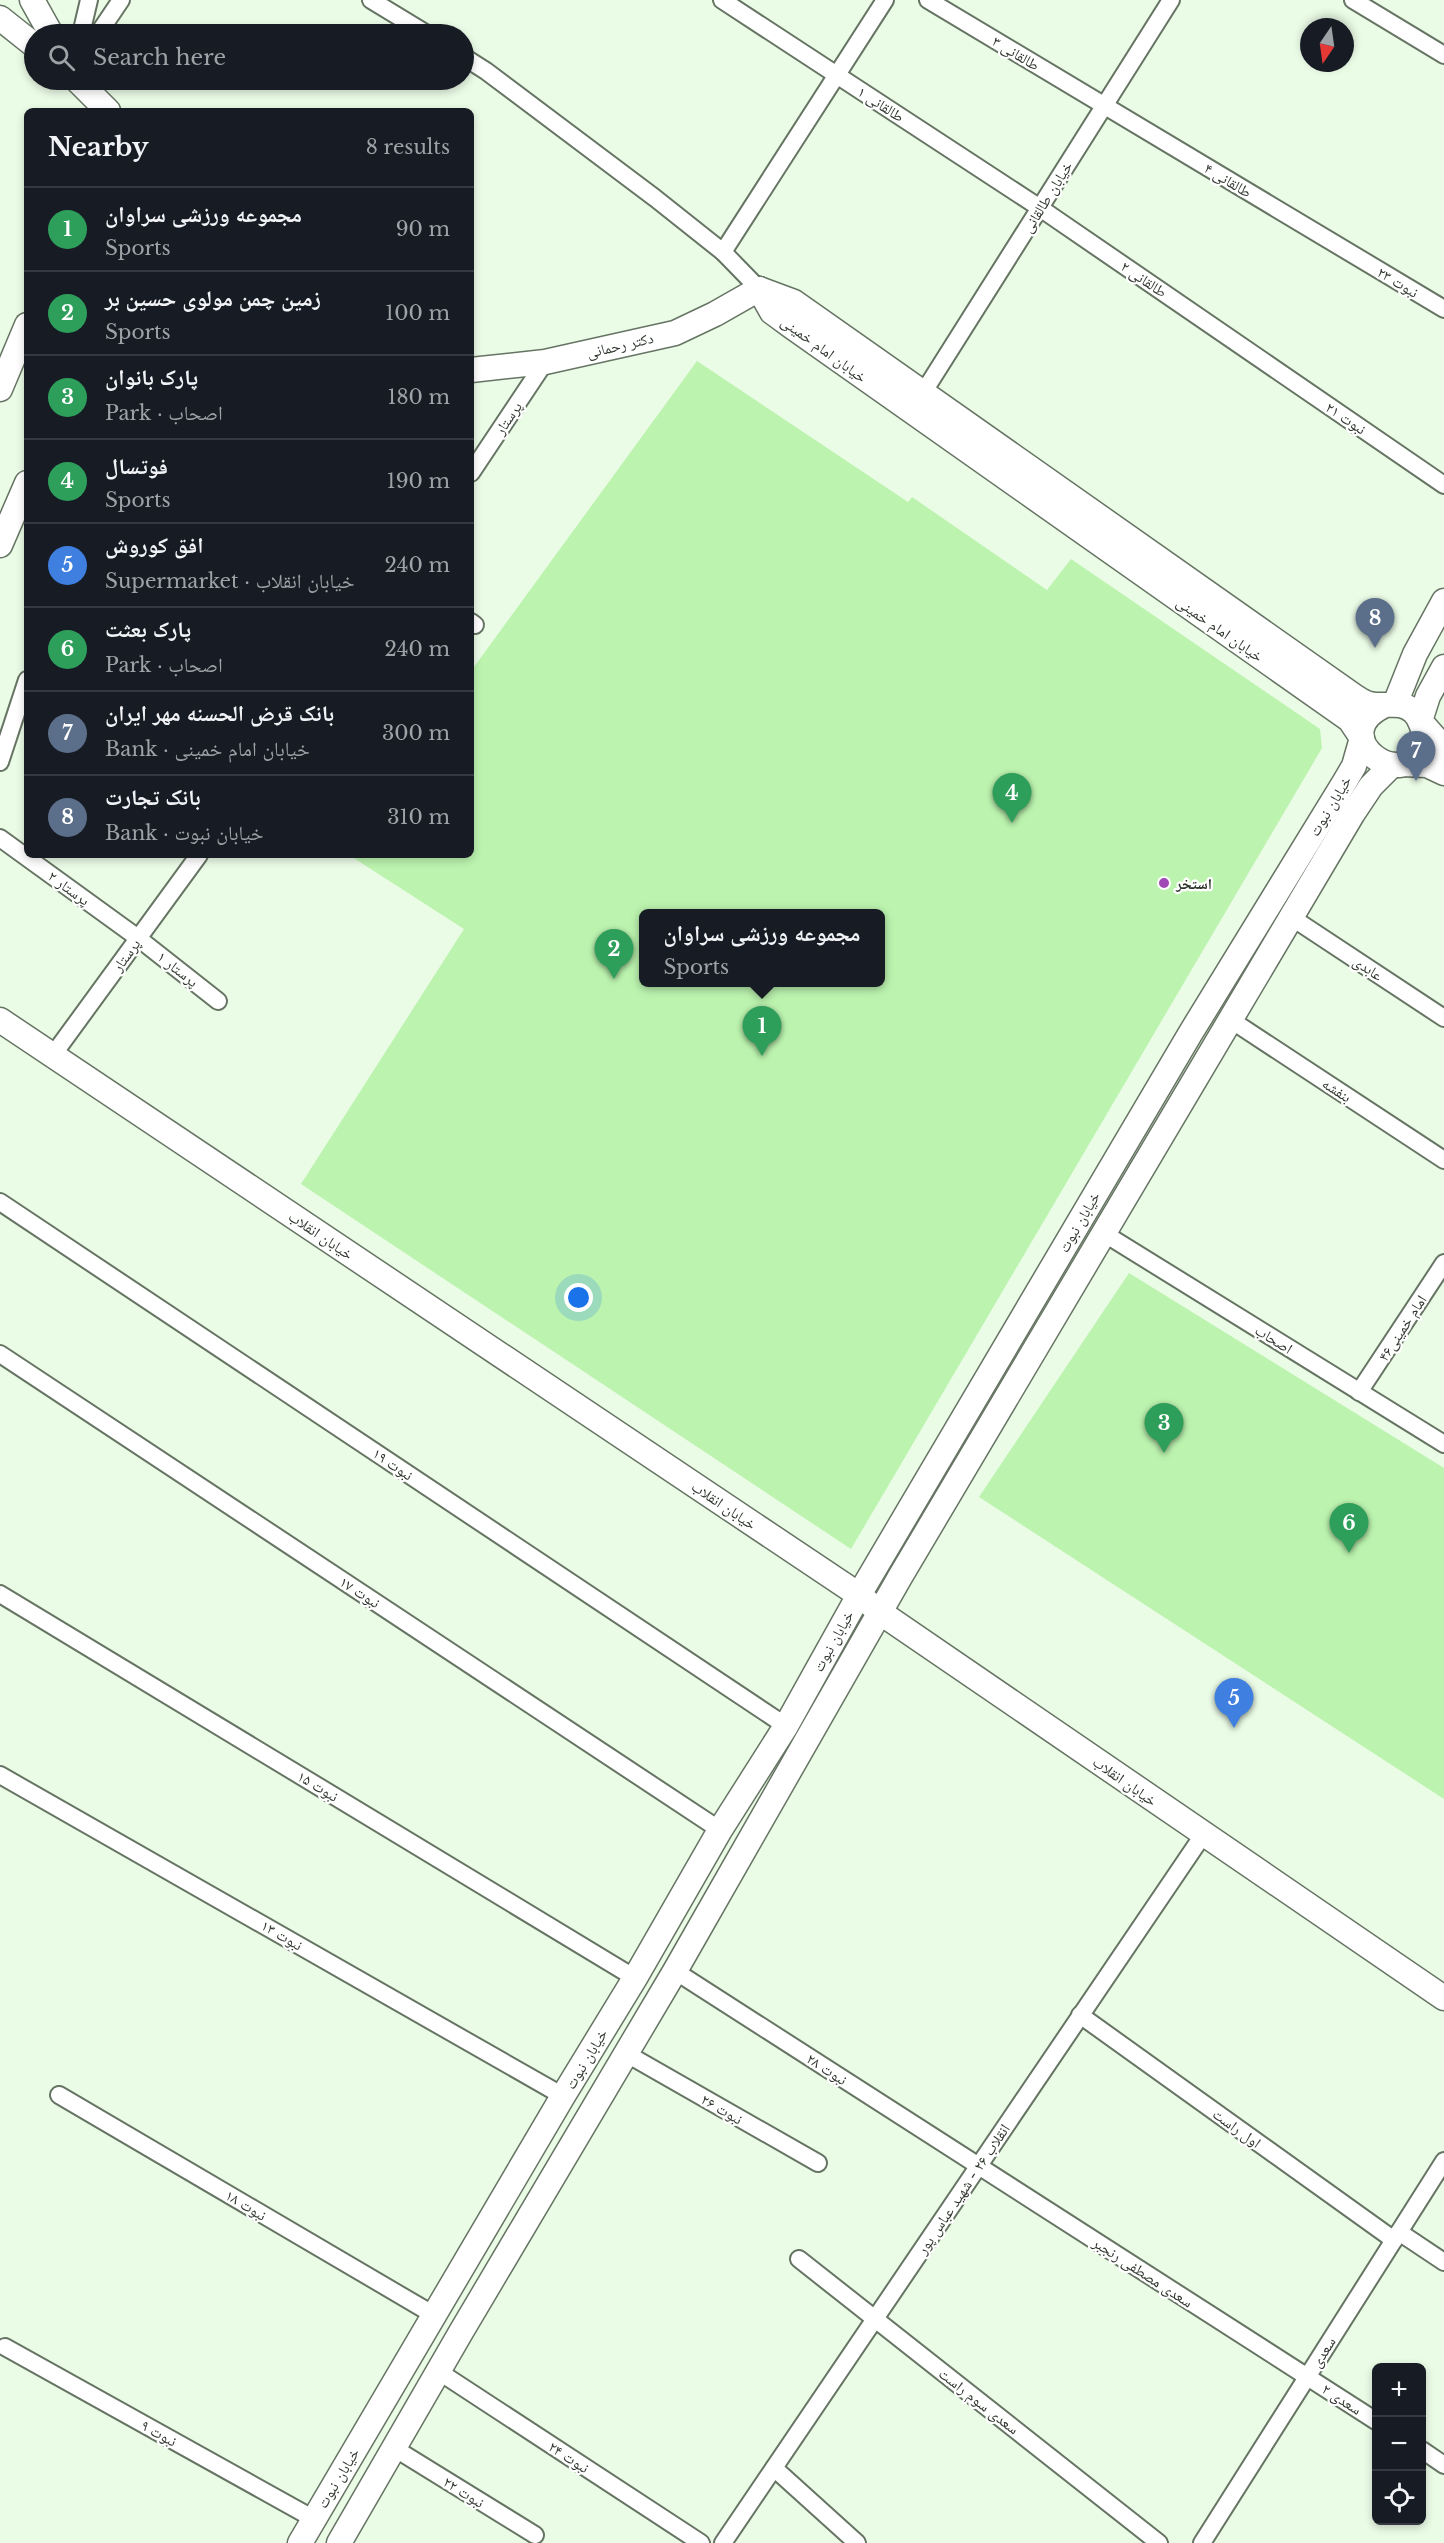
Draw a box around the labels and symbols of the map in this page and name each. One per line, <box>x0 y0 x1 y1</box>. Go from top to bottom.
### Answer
north arrow <box>1300 18 1354 72</box>
street label: طالقانی ۳ <box>988 31 1043 75</box>
street label: طالقانی ۱ <box>853 82 908 127</box>
street label: خیابان طالقانی <box>1018 157 1078 237</box>
street label: طالقانی ۴ <box>1200 158 1255 202</box>
street label: طالقانی ۲ <box>1117 257 1171 302</box>
street label: نبوت ۲۳ <box>1374 262 1422 302</box>
street label: خیابان امام خمینی <box>777 312 871 388</box>
street label: دکتر رحمانی <box>585 328 655 363</box>
street label: پرستار <box>489 398 526 439</box>
street label: نبوت ۲۱ <box>1322 398 1370 438</box>
street label: خیابان امام خمینی <box>1172 592 1267 667</box>
pin: 8 <box>1356 598 1394 648</box>
pin: 7 <box>1396 732 1436 781</box>
street label: خیابان نبوت <box>1305 772 1356 840</box>
pin: 4 <box>992 774 1032 823</box>
street label: پرستار ۲ <box>44 866 94 910</box>
place label: استخر <box>1175 874 1212 893</box>
marker: استخر <box>1157 876 1171 890</box>
pin: 2 <box>594 930 634 979</box>
street label: پرستار <box>107 935 144 976</box>
street label: پرستار ۱ <box>154 947 202 991</box>
street label: عابدی <box>1349 951 1387 986</box>
pin: 1 <box>742 1006 782 1056</box>
street label: بنفشه <box>1319 1074 1355 1106</box>
street label: خیابان نبوت <box>1054 1188 1105 1256</box>
street label: خیابان انقلاب <box>284 1206 357 1265</box>
your location <box>564 1283 593 1312</box>
street label: امام خمینی۴۶ <box>1374 1291 1431 1365</box>
street label: اصحاب <box>1252 1320 1296 1358</box>
pin: 3 <box>1144 1404 1184 1453</box>
street label: نبوت ۱۹ <box>369 1444 417 1484</box>
street label: خیابان انقلاب <box>687 1476 760 1535</box>
pin: 6 <box>1330 1504 1368 1553</box>
street label: نبوت ۱۷ <box>336 1572 384 1612</box>
street label: خیابان نبوت <box>808 1607 859 1675</box>
pin: 5 <box>1214 1678 1254 1728</box>
street label: خیابان انقلاب <box>1089 1752 1161 1811</box>
street label: نبوت ۱۵ <box>294 1766 342 1806</box>
street label: نبوت ۱۳ <box>258 1916 306 1954</box>
street label: خیابان نبوت <box>561 2025 612 2093</box>
street label: نبوت ۲۸ <box>803 2049 851 2089</box>
street label: نبوت ۲۶ <box>698 2090 746 2128</box>
street label: اول راست <box>1208 2104 1265 2153</box>
street label: انقلاب ۲۶ - شهید عباس پور <box>912 2120 1015 2259</box>
street label: نبوت ۱۸ <box>222 2185 270 2225</box>
street label: سعدی مصطفی رنجبر <box>1088 2232 1197 2312</box>
street label: سعدی <box>1306 2333 1341 2371</box>
street label: سعدی سوم راست <box>934 2364 1023 2439</box>
street label: سعدی ۲ <box>1318 2379 1366 2420</box>
street label: نبوت ۹ <box>138 2415 180 2451</box>
street label: نبوت ۲۴ <box>545 2437 593 2477</box>
street label: خیابان نبوت <box>313 2444 364 2512</box>
street label: نبوت ۲۲ <box>440 2472 488 2512</box>

